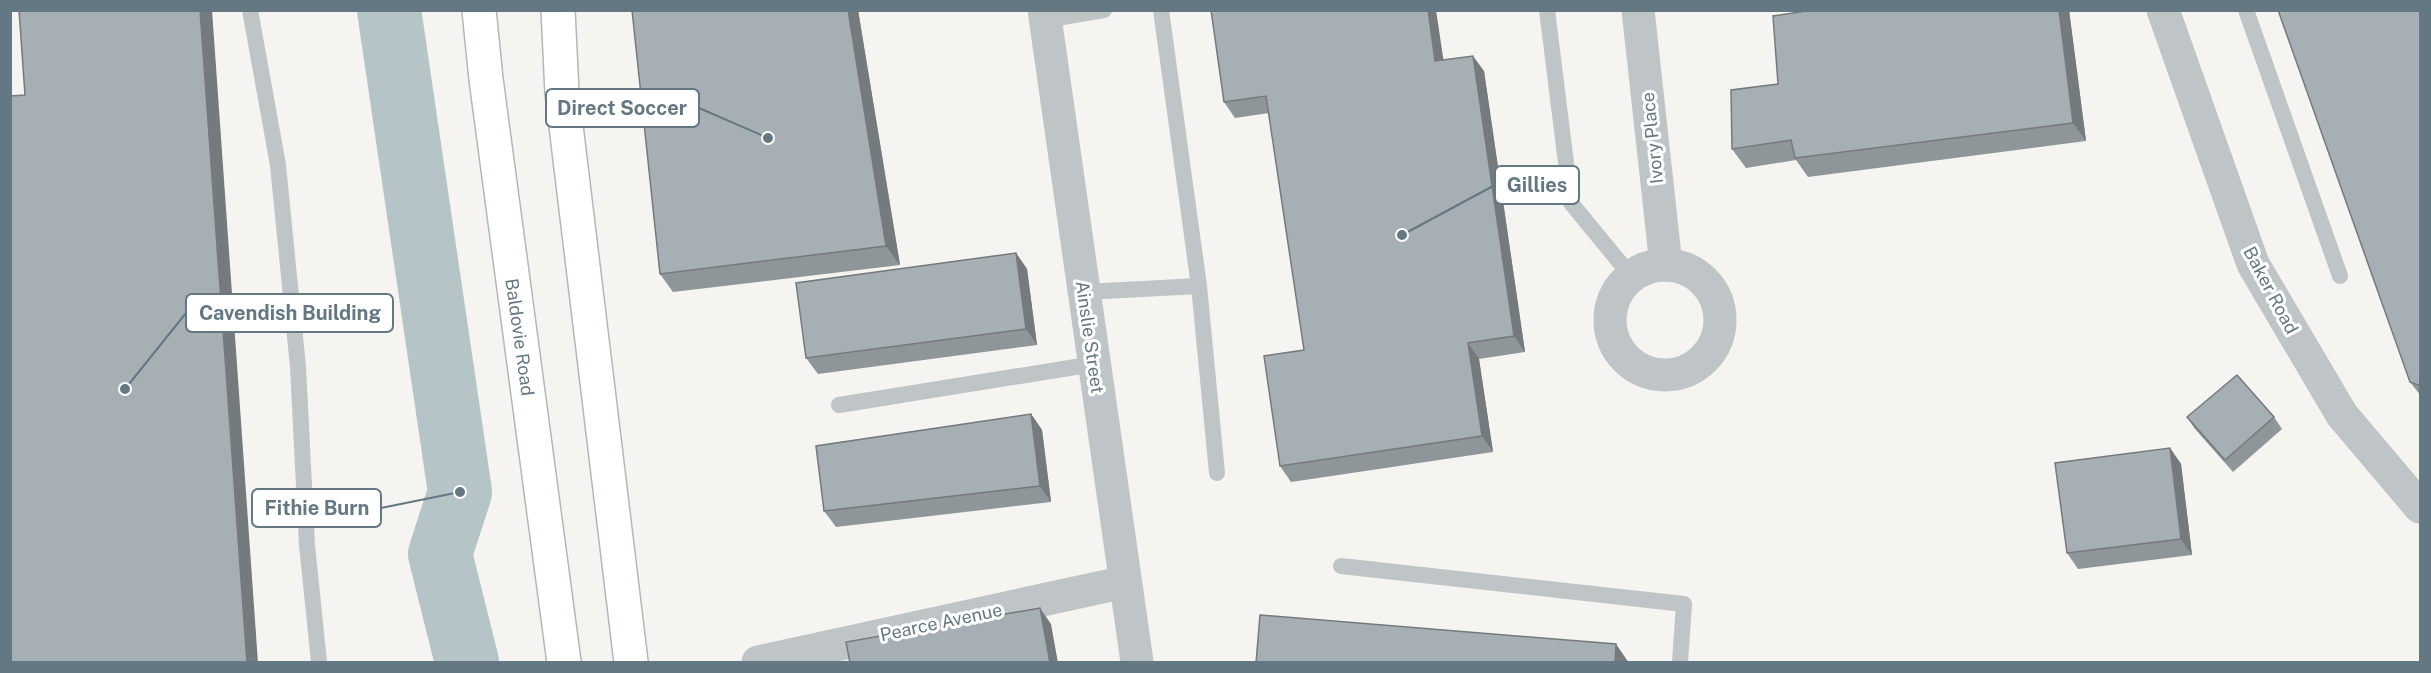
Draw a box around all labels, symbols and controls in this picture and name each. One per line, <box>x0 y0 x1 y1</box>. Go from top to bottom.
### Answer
callout: Direct Soccer <box>546 89 699 127</box>
street label: Ivory Place <box>1637 91 1667 185</box>
text: Direct Soccer <box>557 96 687 120</box>
callout: Gillies <box>1495 166 1579 204</box>
text: Gillies <box>1507 173 1567 197</box>
street label: Baker Road <box>2239 243 2303 337</box>
street label: Baldovie Road <box>501 277 539 397</box>
street label: Ainslie Street <box>1072 279 1108 395</box>
callout: Cavendish Building <box>186 294 393 332</box>
text: Cavendish Building <box>199 301 381 325</box>
callout: Fithie Burn <box>252 489 381 527</box>
text: Fithie Burn <box>265 496 369 520</box>
street label: Pearce Avenue <box>878 599 1004 645</box>

